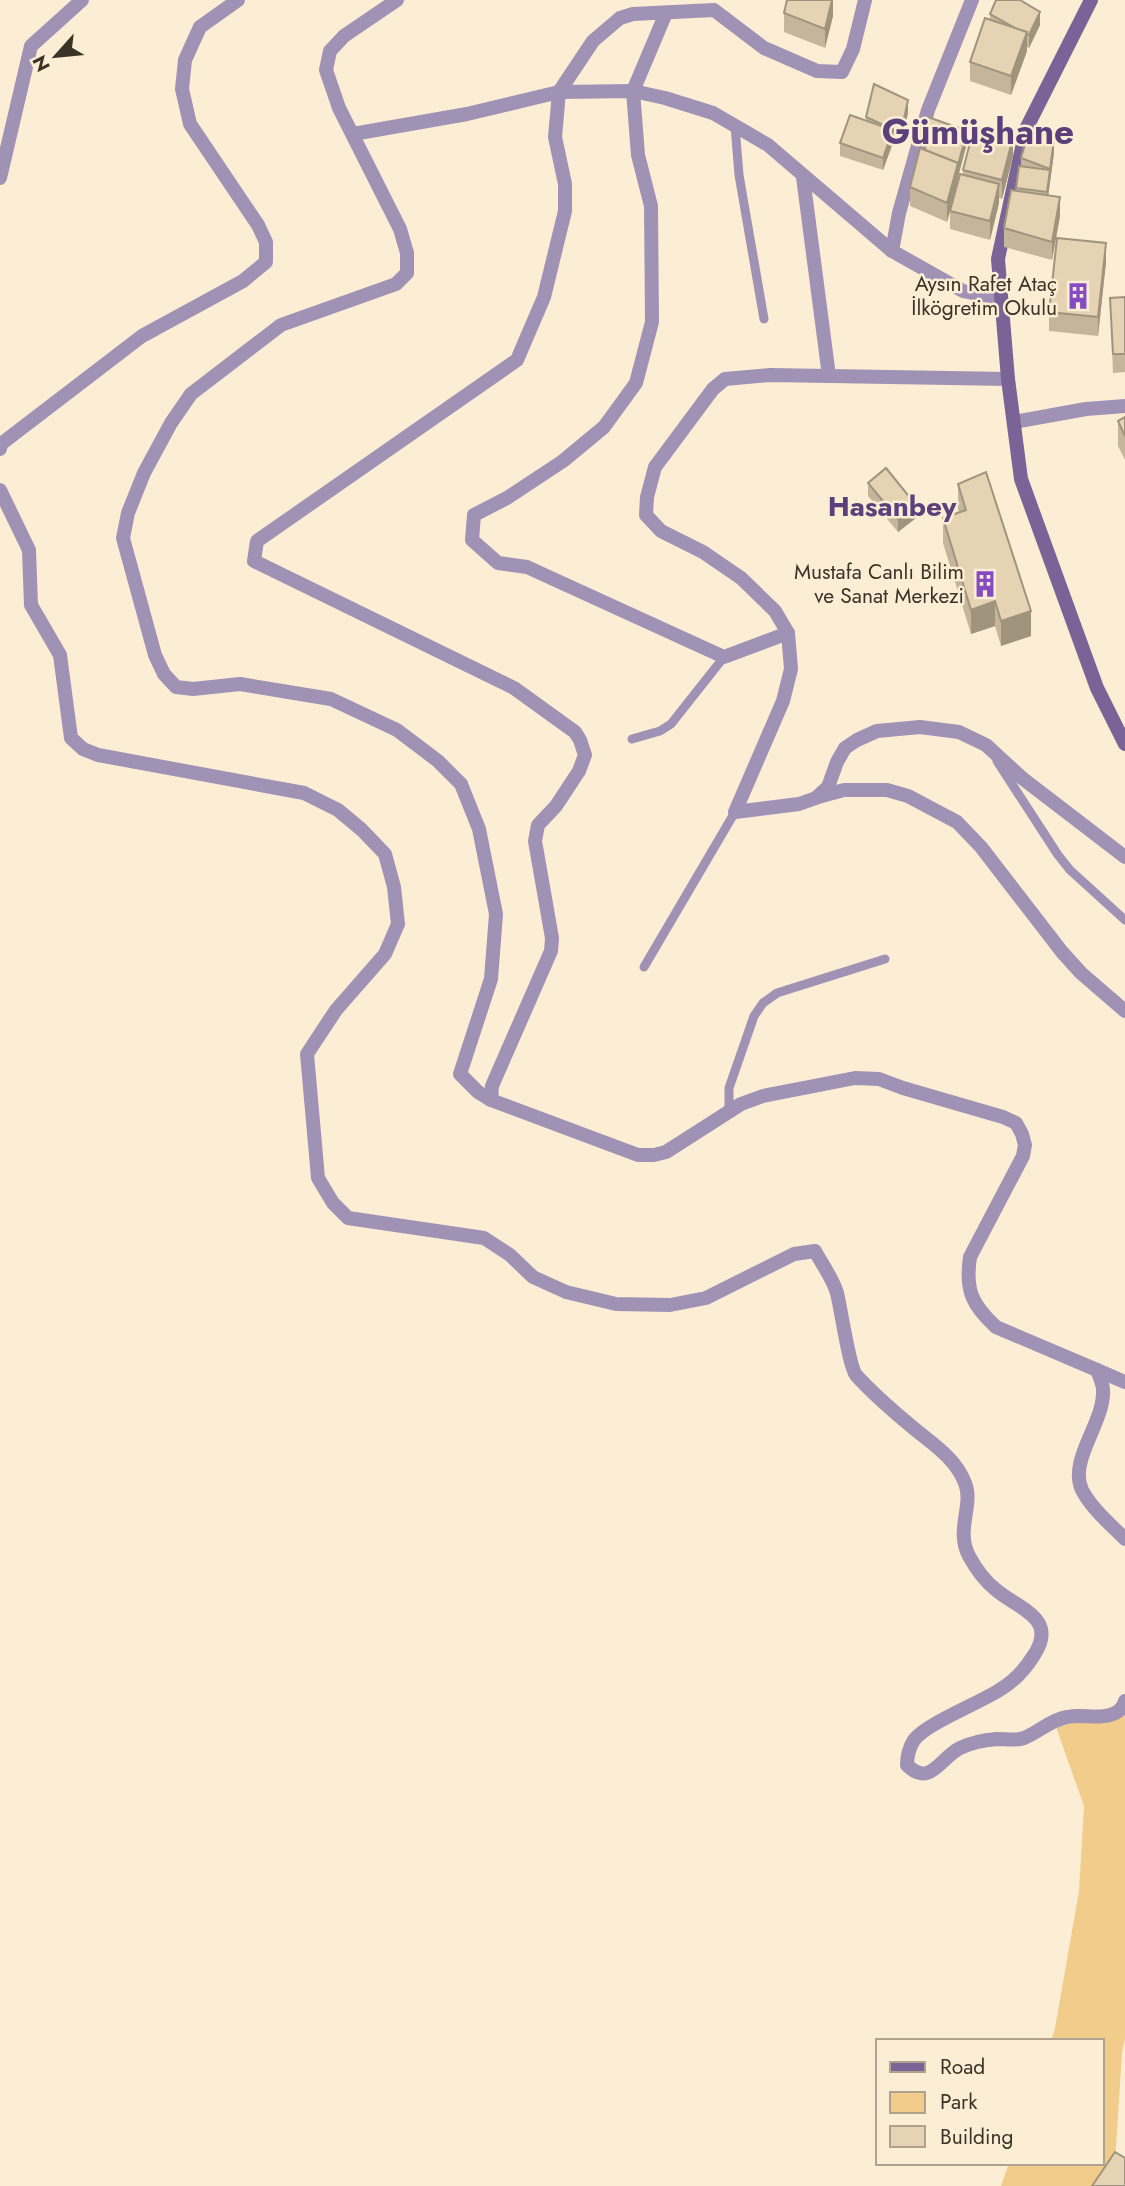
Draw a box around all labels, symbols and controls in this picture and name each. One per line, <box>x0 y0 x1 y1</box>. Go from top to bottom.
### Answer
north arrow <box>21 21 91 91</box>
text: N <box>26 51 57 76</box>
district label: Gümüşhane <box>882 107 1074 157</box>
place label: Aysın Rafet Ataç İlkögretim Okulu <box>911 269 1057 323</box>
building icon: Aysın Rafet Ataç İlkögretim Okulu <box>1063 281 1093 311</box>
district label: Hasanbey <box>828 486 957 527</box>
place label: Mustafa Canlı Bilim ve Sanat Merkezi <box>794 557 964 611</box>
building icon: Mustafa Canlı Bilim ve Sanat Merkezi <box>970 569 1000 599</box>
legend <box>876 2039 1104 2165</box>
text: Road <box>940 2052 985 2082</box>
text: Park <box>940 2087 978 2117</box>
text: Building <box>940 2122 1013 2152</box>

